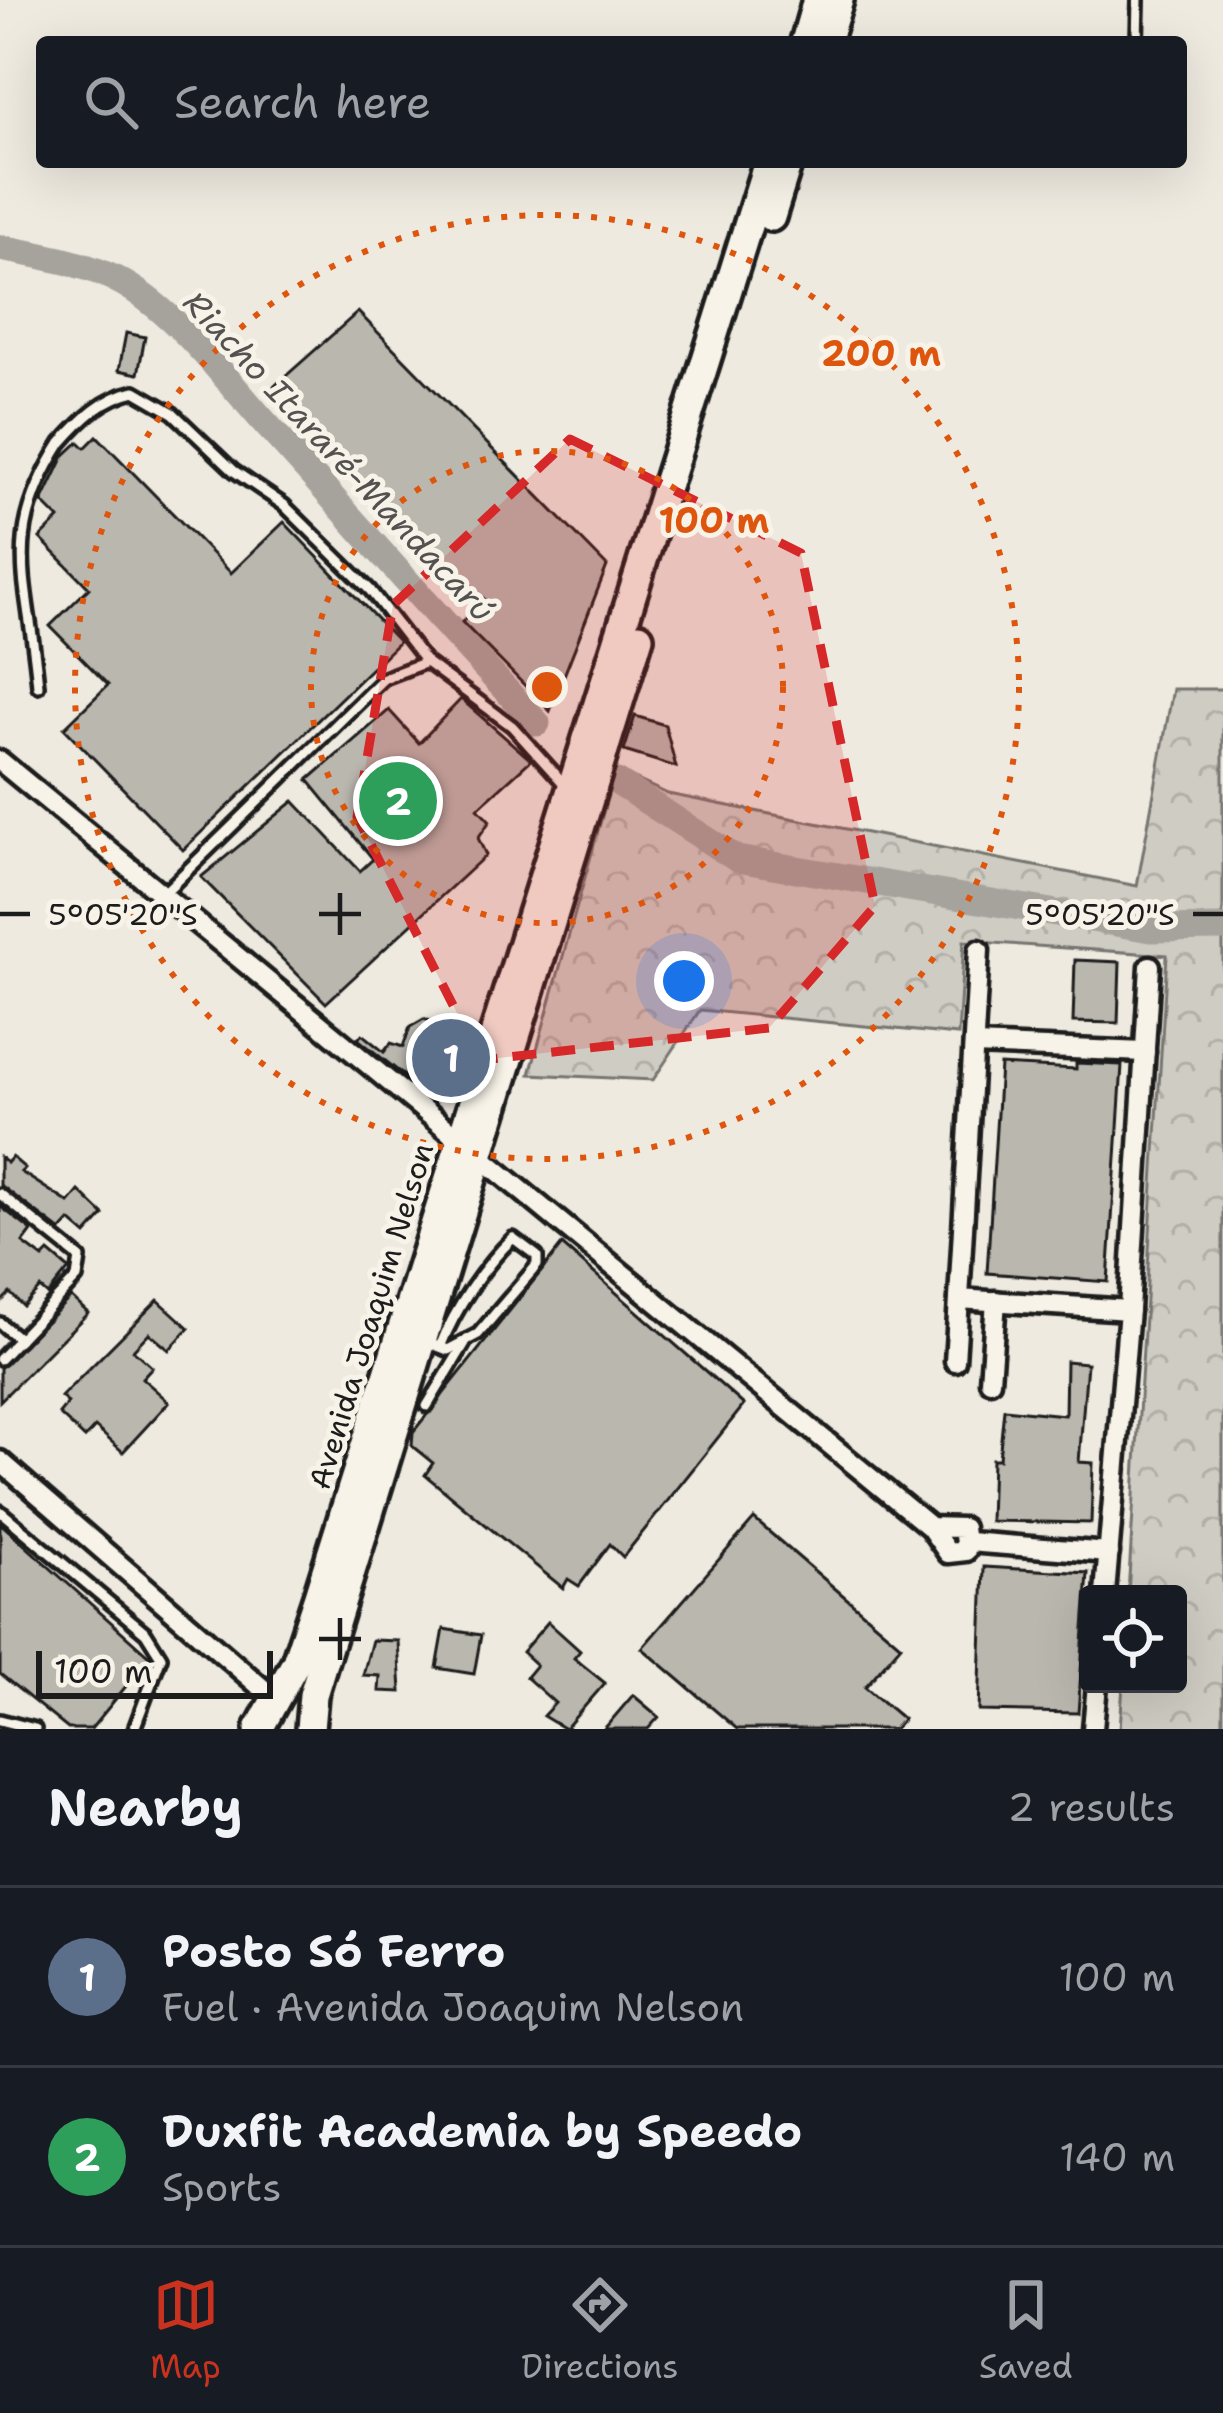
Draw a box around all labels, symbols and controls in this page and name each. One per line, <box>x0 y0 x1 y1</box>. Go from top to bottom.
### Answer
search box <box>36 36 1187 168</box>
icon: search <box>78 69 144 135</box>
text: Search here <box>174 72 431 132</box>
water label: Riacho Itararé-Mandacarú <box>174 281 504 631</box>
text: 200 m <box>821 329 941 378</box>
text: 100 m <box>659 496 770 545</box>
centre of rings <box>526 666 568 708</box>
pin: 2 <box>359 756 437 846</box>
text: 5°05'20"S <box>48 894 198 935</box>
text: 5°05'20"S <box>1025 894 1175 935</box>
your location <box>654 951 714 1011</box>
pin: 1 <box>412 1013 490 1103</box>
street label: Avenida Joaquim Nelson <box>299 1138 443 1494</box>
map controls <box>1079 1585 1187 1693</box>
button: locate <box>1079 1585 1187 1693</box>
scale bar <box>36 1645 273 1698</box>
text: 100 m <box>54 1649 153 1694</box>
text: Nearby <box>48 1773 243 1841</box>
text: 2 results <box>1008 1781 1175 1833</box>
text: Posto Só Ferro <box>162 1921 506 1981</box>
text: 1 <box>78 1951 96 2003</box>
text: 100 m <box>1059 1951 1175 2003</box>
text: Fuel · Avenida Joaquim Nelson <box>162 1981 744 2033</box>
text: Duxfit Academia by Speedo <box>162 2101 802 2161</box>
text: 2 <box>73 2131 101 2183</box>
text: 140 m <box>1059 2131 1175 2183</box>
text: Sports <box>162 2161 282 2213</box>
tab: Map <box>150 2272 221 2389</box>
tab: Directions <box>521 2272 679 2389</box>
tab: Saved <box>979 2272 1073 2389</box>

